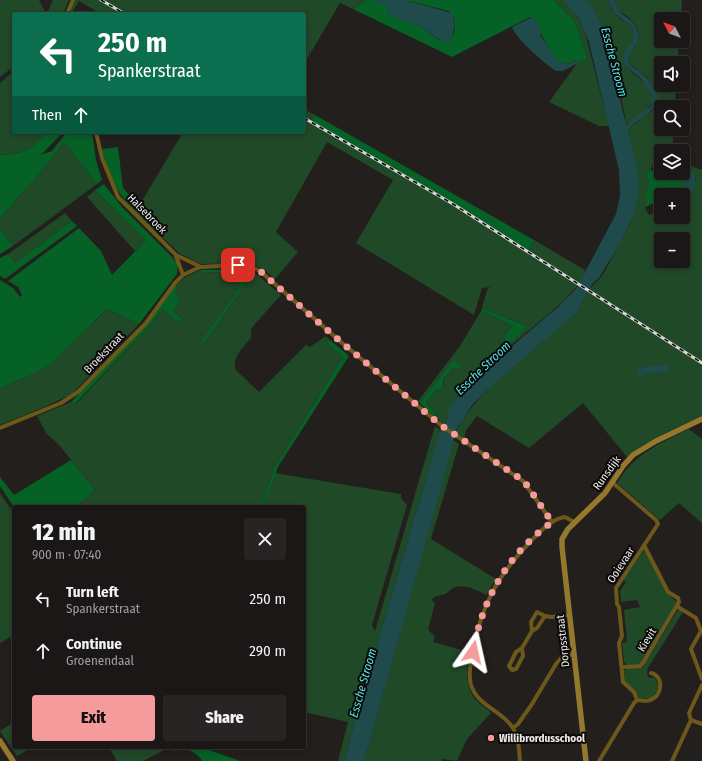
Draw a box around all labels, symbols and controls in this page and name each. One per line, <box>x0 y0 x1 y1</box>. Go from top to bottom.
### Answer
north arrow <box>654 12 690 48</box>
map controls <box>654 12 690 268</box>
text: 250 m <box>98 26 167 59</box>
water label: Essche Stroom <box>598 26 630 98</box>
icon: left <box>32 28 84 80</box>
button: sound <box>654 56 690 92</box>
text: Spankerstraat <box>98 60 201 82</box>
button: search <box>654 100 690 136</box>
icon: ahead <box>70 104 92 126</box>
text: Then <box>32 106 62 124</box>
button: layers <box>654 144 690 180</box>
button: + <box>654 188 690 224</box>
street label: Halsebroek <box>125 191 170 237</box>
button: − <box>654 232 690 268</box>
pin <box>221 248 255 282</box>
icon: arrive <box>227 254 249 276</box>
street label: Broekstraat <box>81 330 127 376</box>
water label: Essche Stroom <box>453 338 513 398</box>
street label: Runsdijk <box>590 453 624 493</box>
text: 12 min <box>32 518 96 546</box>
button: close <box>244 518 286 560</box>
street label: Ooievaar <box>605 544 637 585</box>
text: 900 m · 07:40 <box>32 547 101 562</box>
text: Turn left <box>66 583 119 601</box>
icon: left <box>32 588 54 610</box>
text: 250 m <box>250 590 286 608</box>
text: Spankerstraat <box>66 601 140 616</box>
street label: Dorpsstraat <box>554 614 572 668</box>
street label: Kievit <box>635 625 659 654</box>
position arrow <box>452 631 494 673</box>
text: Continue <box>66 635 122 653</box>
icon: ahead <box>32 640 54 662</box>
text: 290 m <box>249 642 286 660</box>
water label: Essche Stroom <box>347 647 379 719</box>
text: Groenendaal <box>66 653 134 668</box>
button: Exit <box>32 695 155 741</box>
button: Share <box>163 695 286 741</box>
place label: Willibrordusschool <box>499 732 586 745</box>
marker: Willibrordusschool <box>486 733 496 743</box>

